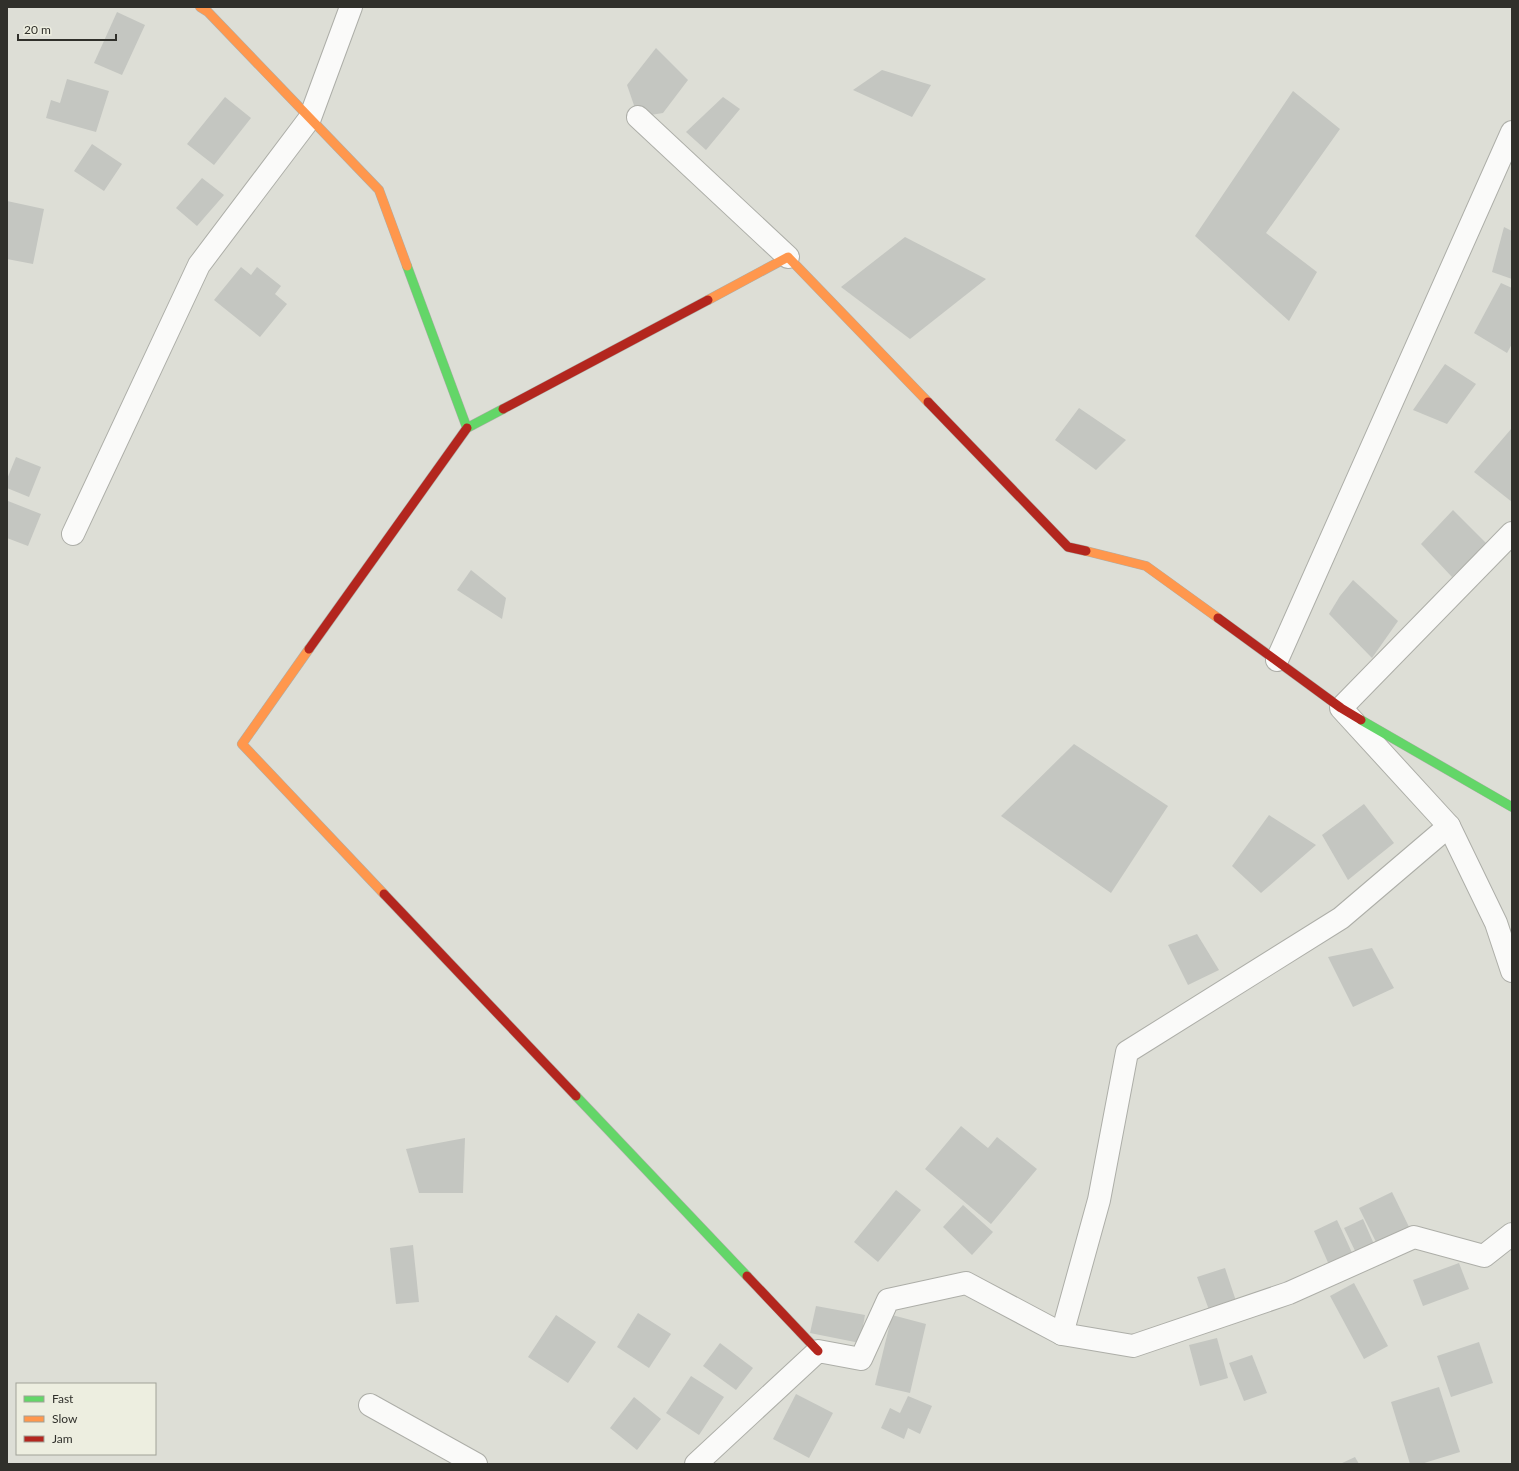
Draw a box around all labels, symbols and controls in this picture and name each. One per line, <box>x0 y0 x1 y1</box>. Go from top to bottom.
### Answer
scale bar <box>18 16 116 42</box>
text: 20 m <box>24 22 51 37</box>
legend <box>16 1383 156 1455</box>
text: Fast <box>52 1391 74 1406</box>
text: Slow <box>52 1411 78 1426</box>
text: Jam <box>52 1431 73 1446</box>

